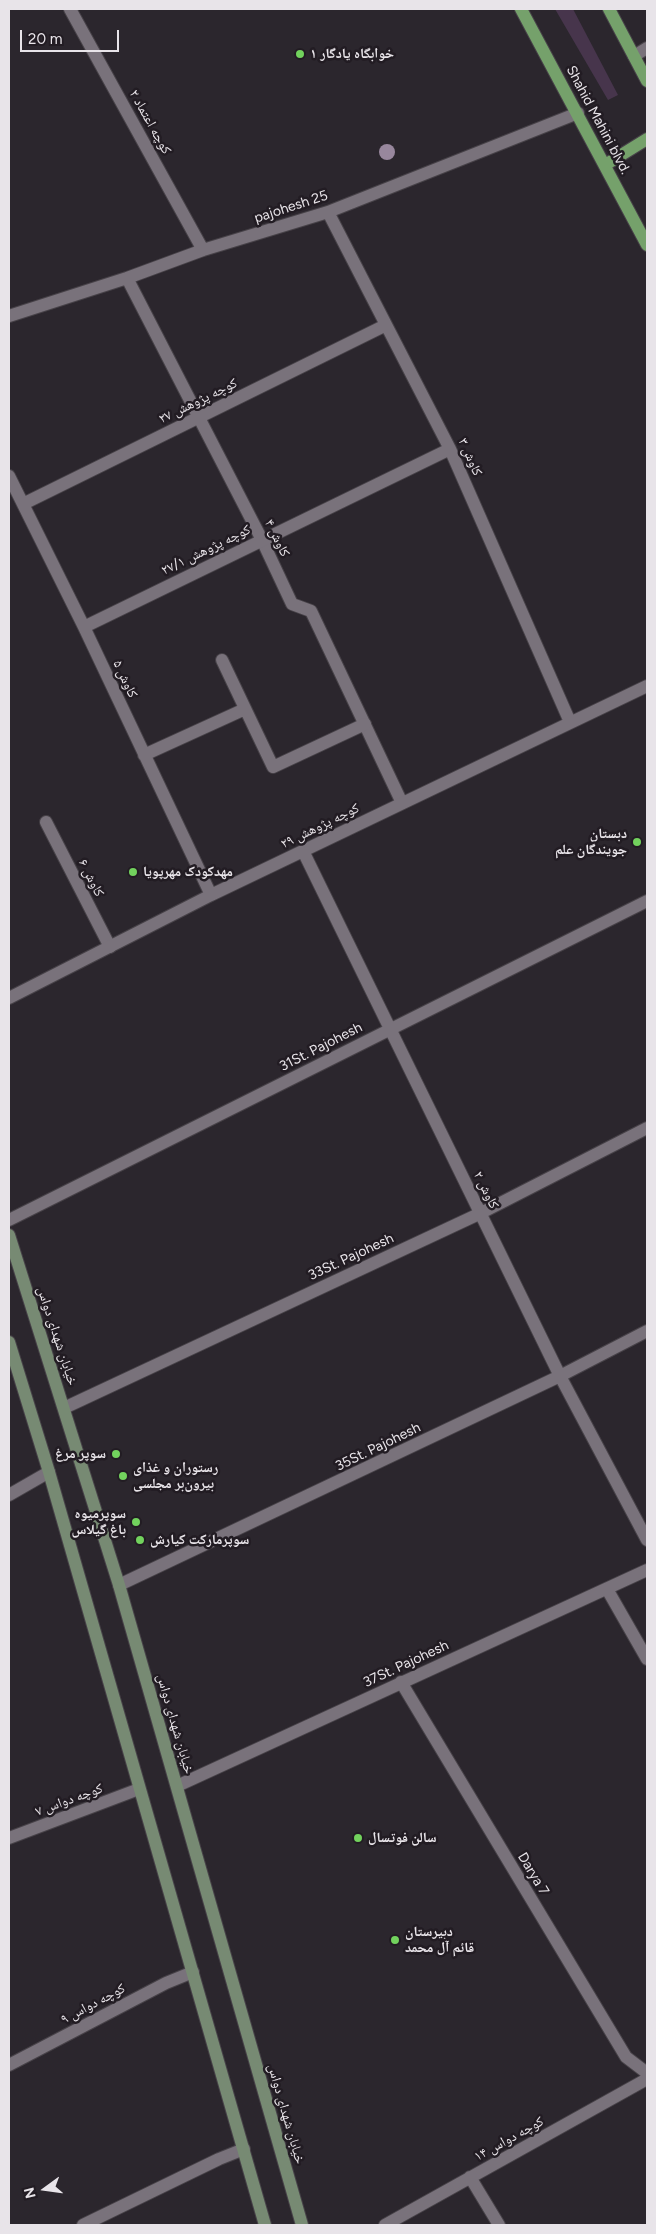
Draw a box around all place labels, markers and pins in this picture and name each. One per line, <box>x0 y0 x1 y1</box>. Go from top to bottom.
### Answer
place label: خوابگاه یادگار ۱ <box>310 46 394 62</box>
marker: خوابگاه یادگار ۱ <box>294 48 306 60</box>
place label: دبستان جویندگان علم <box>555 826 627 859</box>
marker: دبستان جویندگان علم <box>631 836 643 848</box>
place label: مهدکودک مهرپویا <box>143 864 233 880</box>
marker: مهدکودک مهرپویا <box>127 866 139 878</box>
place label: سوپر مرغ <box>55 1446 106 1462</box>
marker: سوپر مرغ <box>110 1448 122 1460</box>
place label: رستوران و غذای بیرون‌بر مجلسی <box>133 1460 218 1492</box>
marker: رستوران و غذای بیرون‌بر مجلسی <box>117 1470 129 1482</box>
place label: سوپرمیوه باغ گیلاس <box>71 1506 126 1538</box>
marker: سوپرمیوه باغ گیلاس <box>130 1516 142 1528</box>
place label: سوپرمارکت کیارش <box>150 1532 249 1548</box>
marker: سوپرمارکت کیارش <box>134 1534 146 1546</box>
place label: سالن فوتسال <box>368 1830 437 1846</box>
marker: سالن فوتسال <box>352 1832 364 1844</box>
place label: دبیرستان قائم آل محمد <box>405 1924 474 1956</box>
marker: دبیرستان قائم آل محمد <box>389 1934 401 1946</box>

